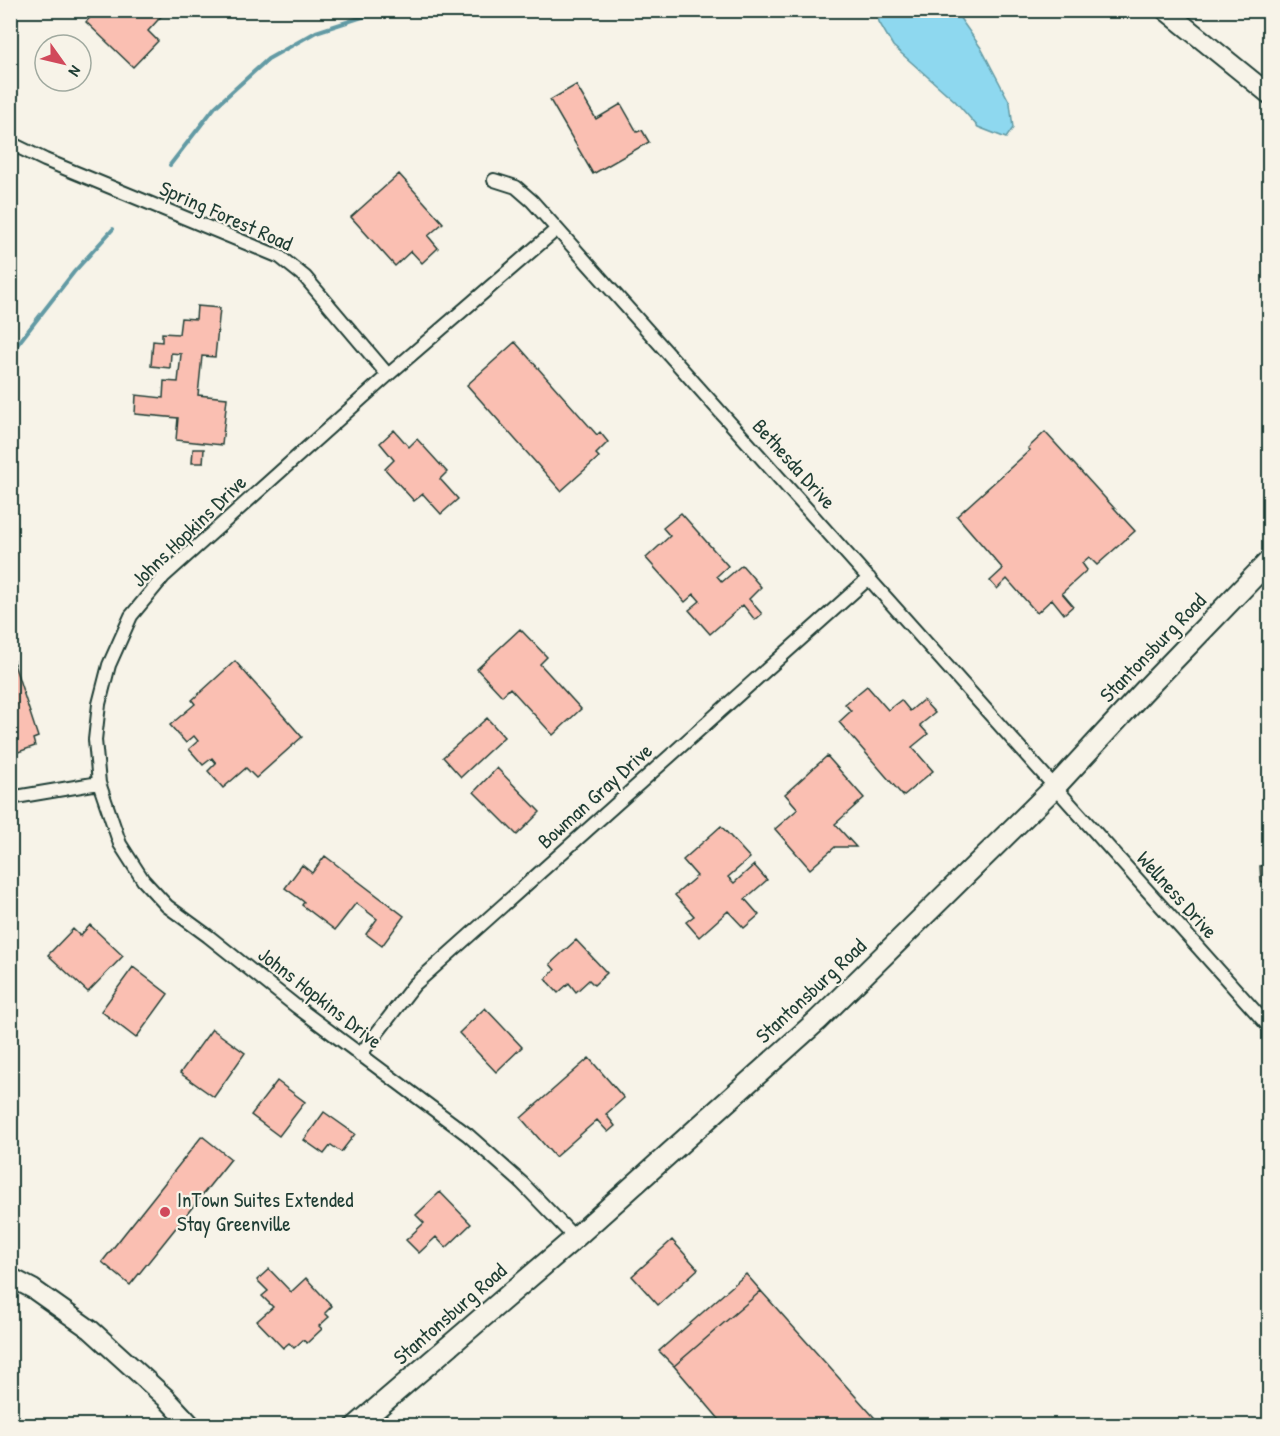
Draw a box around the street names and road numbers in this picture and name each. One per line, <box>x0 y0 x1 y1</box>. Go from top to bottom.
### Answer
street label: Spring Forest Road <box>155 173 297 258</box>
street label: Bethesda Drive <box>746 412 843 515</box>
street label: Johns Hopkins Drive <box>125 468 253 593</box>
street label: Stantonsburg Road <box>1093 587 1212 709</box>
street label: Bowman Gray Drive <box>531 736 658 855</box>
street label: Wellness Drive <box>1130 845 1225 945</box>
street label: Stantonsburg Road <box>749 932 872 1050</box>
street label: Johns Hopkins Drive <box>252 940 388 1055</box>
street label: Stantonsburg Road <box>387 1256 513 1371</box>

